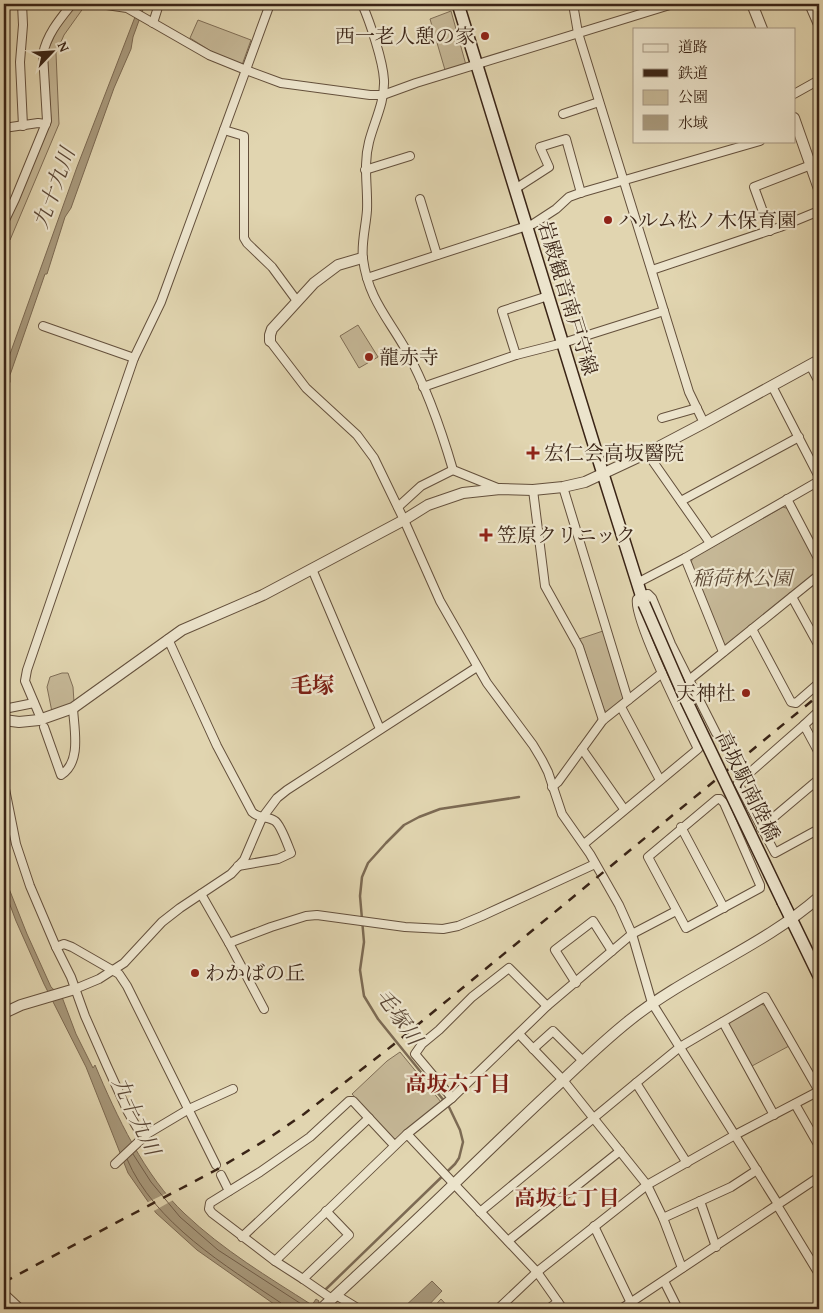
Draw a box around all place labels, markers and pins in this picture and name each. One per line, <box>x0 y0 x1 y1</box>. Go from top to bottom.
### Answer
place label: 西一老人憩の家 <box>335 21 475 50</box>
marker: 西一老人憩の家 <box>479 30 491 42</box>
place label: ハルム松ノ木保育園 <box>618 205 797 234</box>
marker: ハルム松ノ木保育園 <box>602 214 614 226</box>
place label: 龍赤寺 <box>379 342 439 371</box>
marker: 龍赤寺 <box>363 351 375 363</box>
place label: 宏仁会高坂醫院 <box>544 438 684 467</box>
marker: 宏仁会高坂醫院 <box>526 446 540 460</box>
place label: 笠原クリニック <box>497 520 636 549</box>
marker: 笠原クリニック <box>479 528 493 542</box>
place label: 天神社 <box>676 678 736 707</box>
marker: 天神社 <box>740 687 752 699</box>
place label: わかばの丘 <box>205 958 305 987</box>
marker: わかばの丘 <box>189 967 201 979</box>

